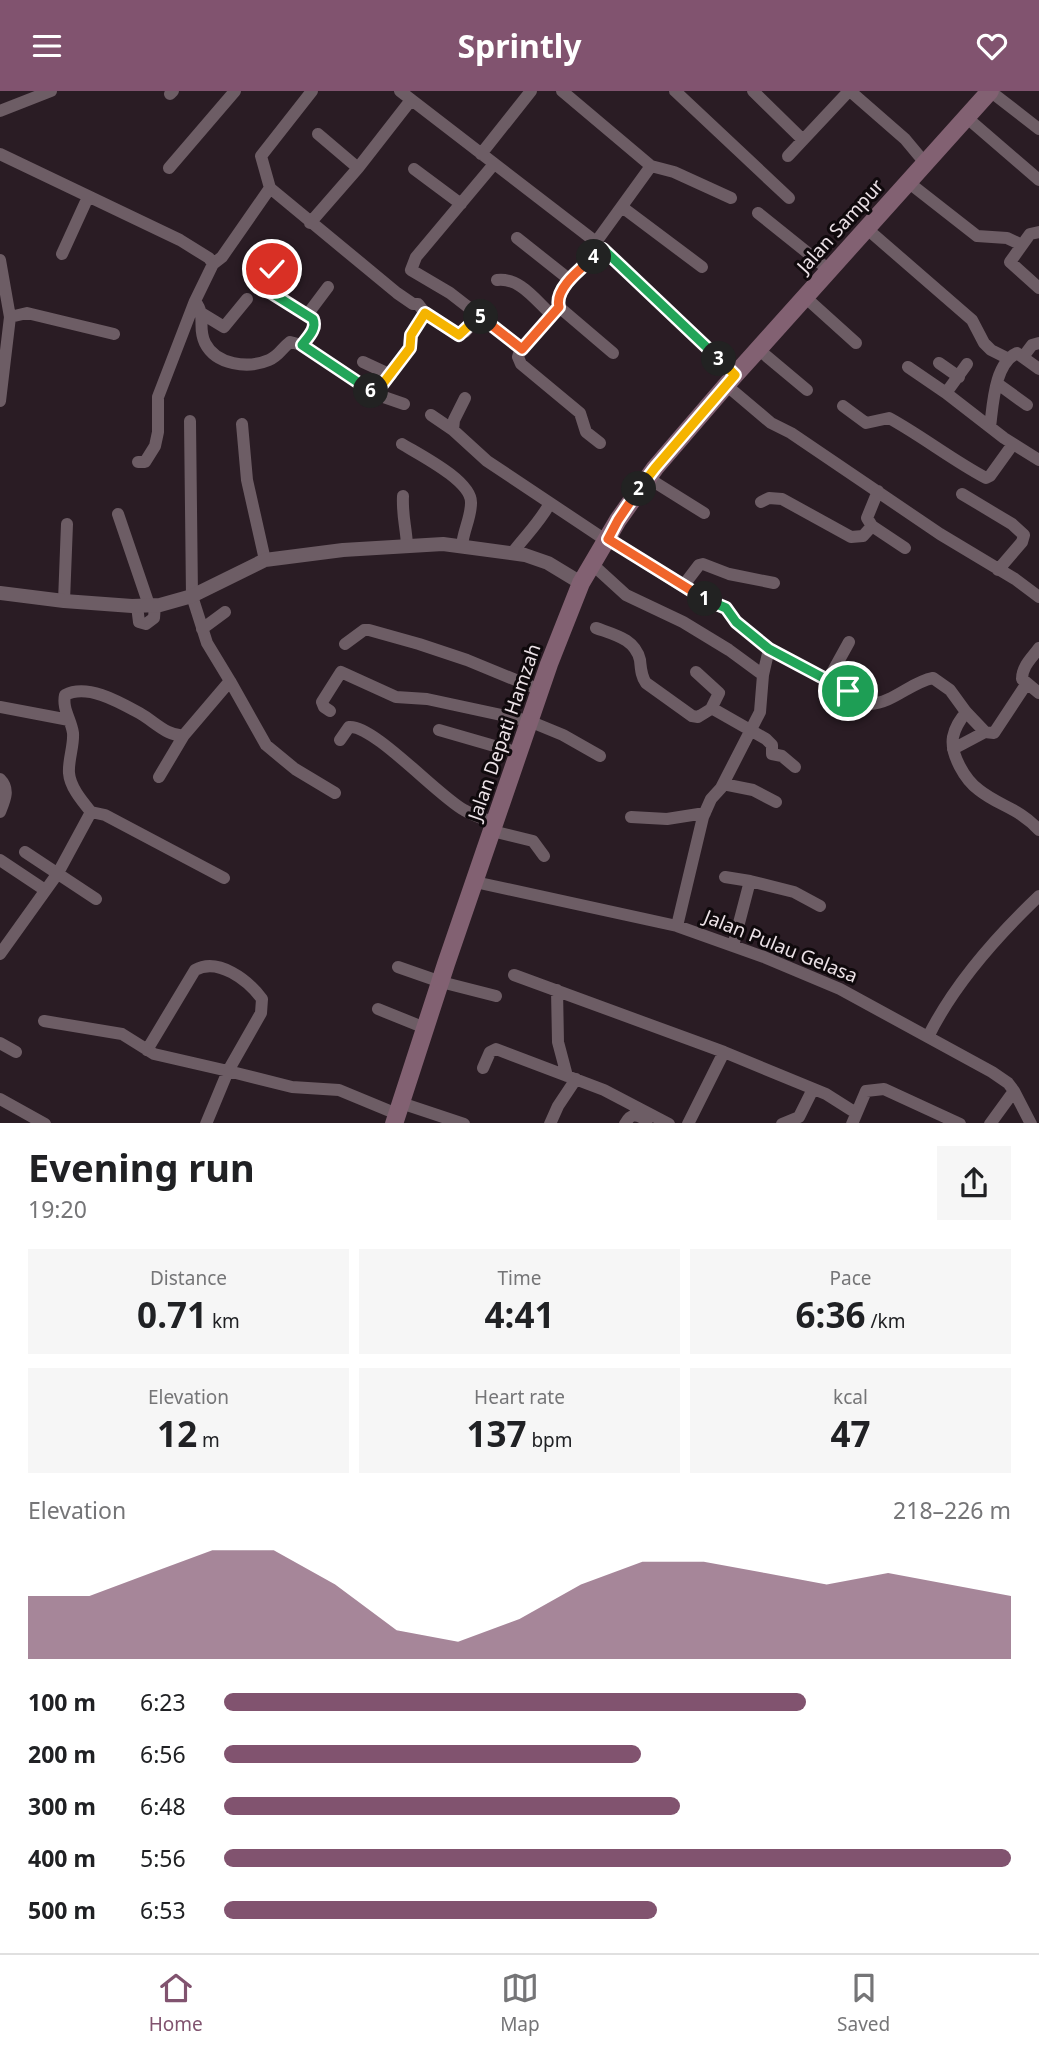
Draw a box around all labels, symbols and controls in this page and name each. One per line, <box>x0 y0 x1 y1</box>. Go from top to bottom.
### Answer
text: Sprintly <box>457 24 582 67</box>
icon: menu <box>28 27 66 65</box>
icon: heart <box>973 27 1011 65</box>
street label: Jalan Sampur <box>789 173 889 280</box>
pin <box>242 239 302 299</box>
pin: 4 <box>576 239 612 275</box>
text: 4 <box>588 243 599 269</box>
icon: check <box>253 250 291 288</box>
pin: 5 <box>463 299 498 335</box>
text: 5 <box>475 303 486 329</box>
pin: 3 <box>702 341 736 377</box>
text: 3 <box>713 345 724 371</box>
pin: 6 <box>354 373 388 409</box>
text: 6 <box>365 377 376 403</box>
pin: 2 <box>622 471 656 507</box>
text: 2 <box>633 475 644 501</box>
pin: 1 <box>688 581 722 617</box>
text: 1 <box>699 585 710 611</box>
street label: Jalan Depati Hamzah <box>461 640 546 826</box>
pin <box>818 661 878 721</box>
icon: arrive <box>829 672 867 710</box>
street label: Jalan Pulau Gelasa <box>699 903 862 989</box>
text: Evening run <box>28 1141 255 1193</box>
button: share <box>937 1146 1011 1220</box>
text: 19:20 <box>28 1193 87 1225</box>
text: Distance <box>150 1265 227 1291</box>
text: Time <box>498 1265 541 1291</box>
text: Pace <box>830 1265 872 1291</box>
text: 0.71 <box>137 1291 207 1338</box>
text: 4:41 <box>485 1291 554 1338</box>
text: 6:36 <box>796 1291 865 1338</box>
text: km <box>207 1308 240 1334</box>
text: /km <box>865 1308 905 1334</box>
text: Elevation <box>148 1384 229 1410</box>
text: Heart rate <box>474 1384 565 1410</box>
text: kcal <box>833 1384 868 1410</box>
text: 12 <box>157 1410 197 1457</box>
text: 137 <box>466 1410 526 1457</box>
text: 47 <box>830 1410 871 1457</box>
text: m <box>197 1427 220 1453</box>
text: bpm <box>526 1427 573 1453</box>
text: Elevation <box>28 1494 126 1526</box>
text: 218–226 m <box>893 1494 1011 1526</box>
text: 100 m <box>28 1686 96 1718</box>
text: 6:23 <box>140 1686 186 1718</box>
text: 200 m <box>28 1738 96 1770</box>
text: 6:56 <box>140 1738 186 1770</box>
text: 300 m <box>28 1790 96 1822</box>
text: 6:48 <box>140 1790 186 1822</box>
text: 400 m <box>28 1842 96 1874</box>
text: 5:56 <box>140 1842 186 1874</box>
text: 500 m <box>28 1894 96 1926</box>
text: 6:53 <box>140 1894 186 1926</box>
tab: Home <box>149 1969 203 2037</box>
tab: Map <box>500 1969 540 2037</box>
tab: Saved <box>837 1969 890 2037</box>

